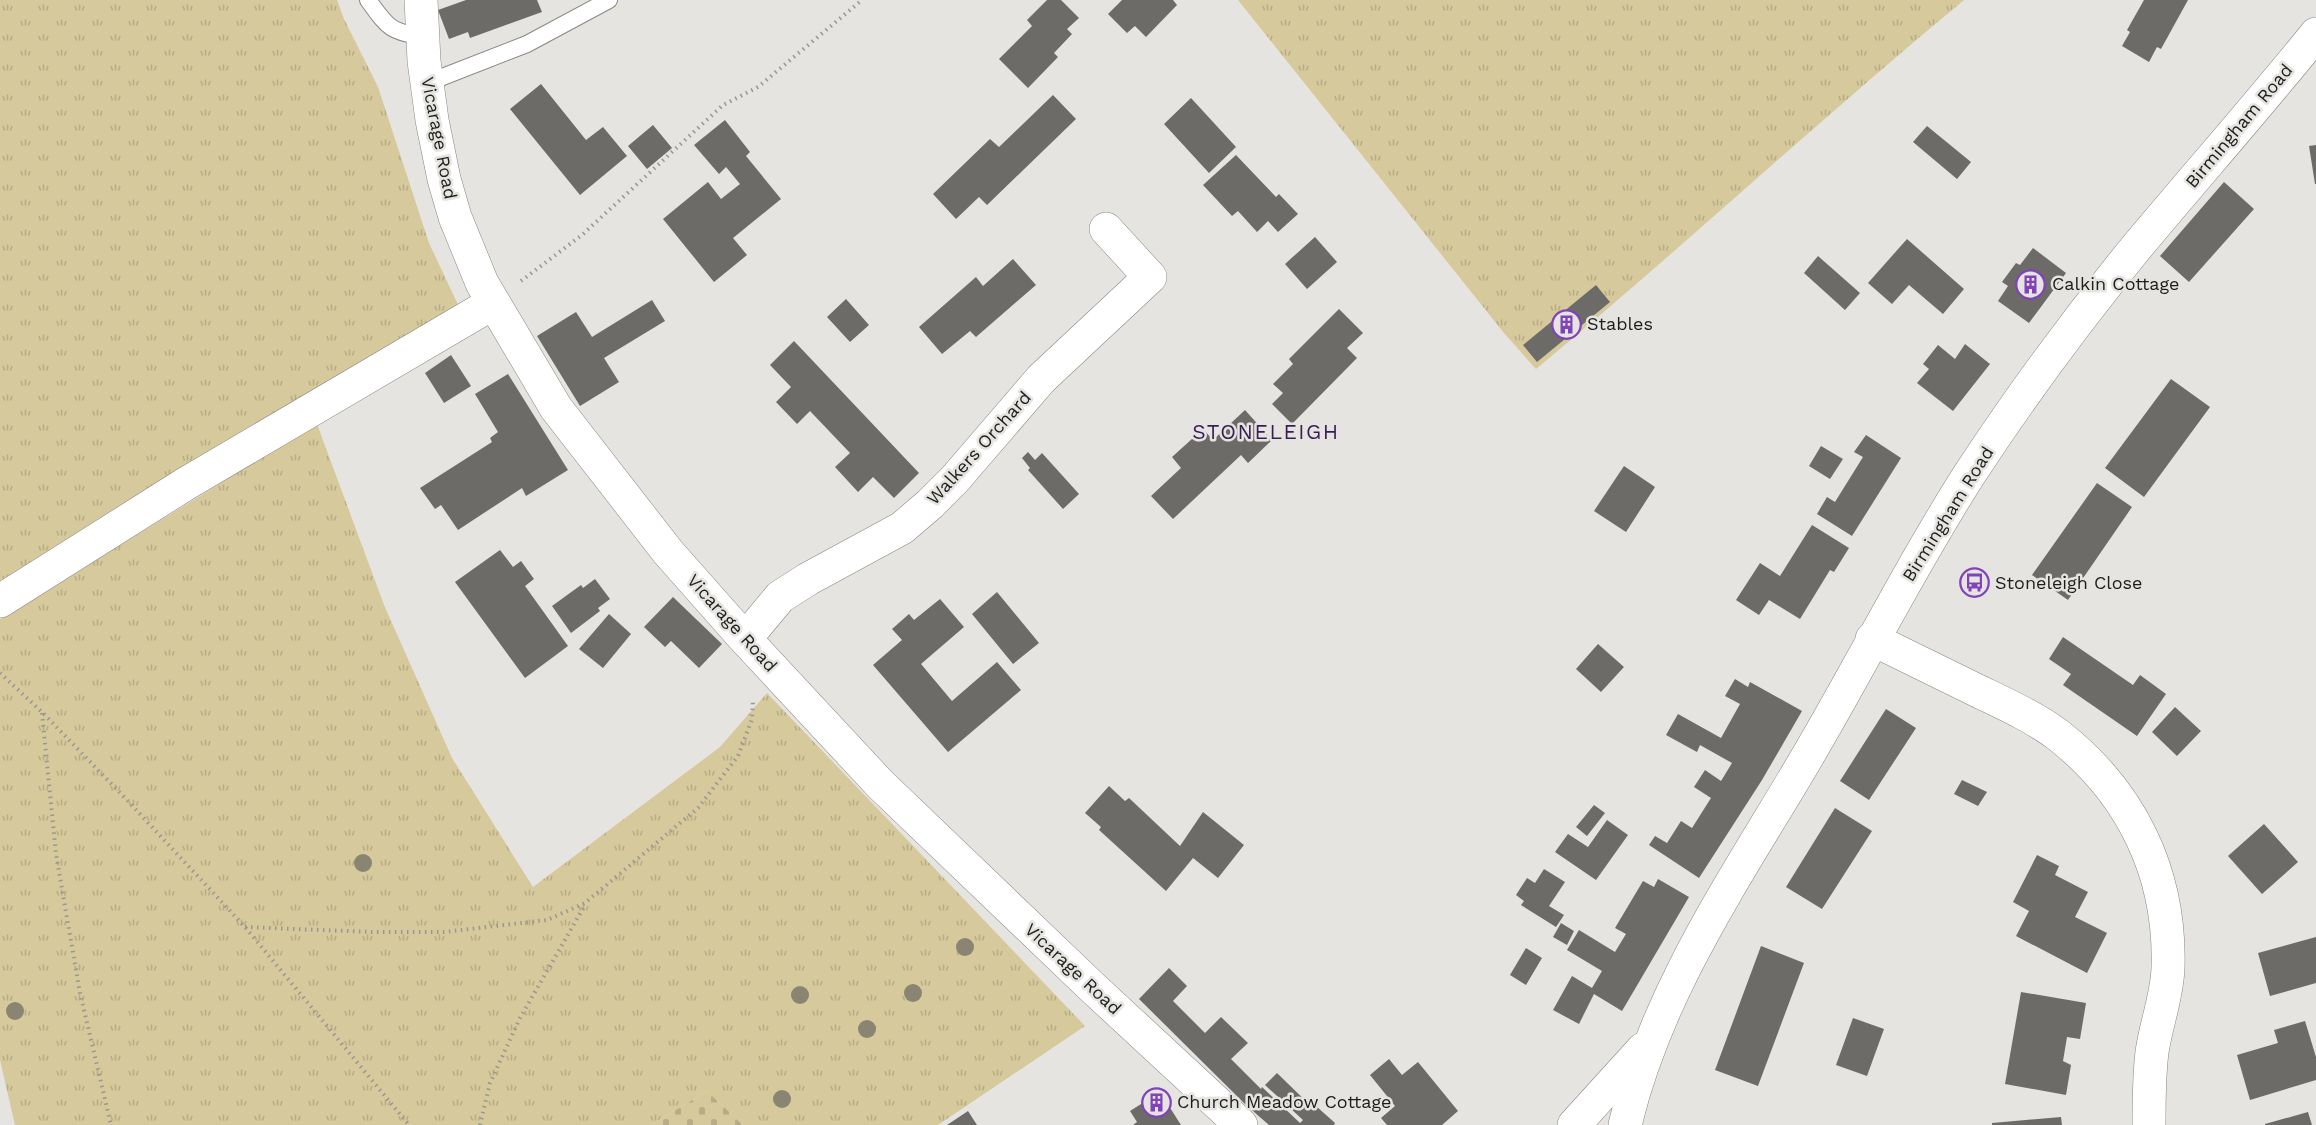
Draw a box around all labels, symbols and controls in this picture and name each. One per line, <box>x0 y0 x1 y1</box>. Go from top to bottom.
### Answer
street label: Birmingham Road <box>2181 60 2297 192</box>
street label: Vicarage Road <box>417 75 462 201</box>
building icon: Calkin Cottage <box>2015 268 2047 300</box>
place label: Calkin Cottage <box>2052 273 2179 294</box>
building icon: Stables <box>1550 308 1582 340</box>
place label: Stables <box>1587 313 1653 334</box>
street label: Walkers Orchard <box>922 387 1035 509</box>
district label: STONELEIGH <box>1192 419 1340 444</box>
street label: Birmingham Road <box>1898 442 1998 585</box>
bus stop icon: Stoneleigh Close <box>1958 567 1990 599</box>
street label: Vicarage Road <box>683 570 782 676</box>
place label: Stoneleigh Close <box>1995 572 2142 593</box>
street label: Vicarage Road <box>1021 919 1126 1019</box>
building icon: Church Meadow Cottage <box>1140 1086 1172 1118</box>
place label: Church Meadow Cottage <box>1177 1091 1391 1112</box>

